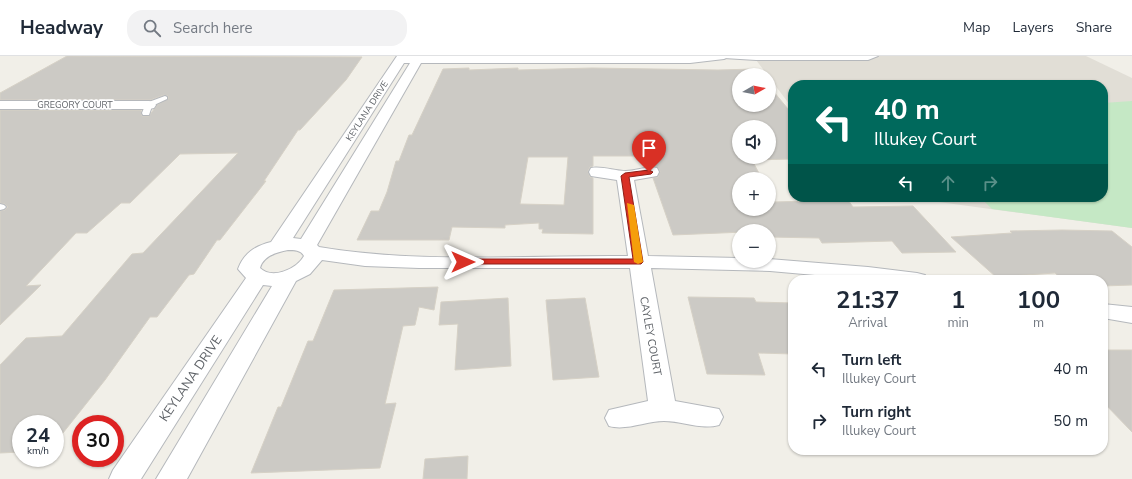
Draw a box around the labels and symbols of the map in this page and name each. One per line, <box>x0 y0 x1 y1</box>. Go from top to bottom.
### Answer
north arrow <box>732 68 776 112</box>
street label: KEYLANA DRIVE <box>343 79 391 143</box>
street label: GREGORY COURT <box>37 99 113 111</box>
pin <box>632 131 666 172</box>
position arrow <box>442 241 484 283</box>
street label: CAYLEY COURT <box>636 295 665 377</box>
street label: KEYLANA DRIVE <box>155 332 226 425</box>
speed limit sign: 30 <box>72 415 124 467</box>

